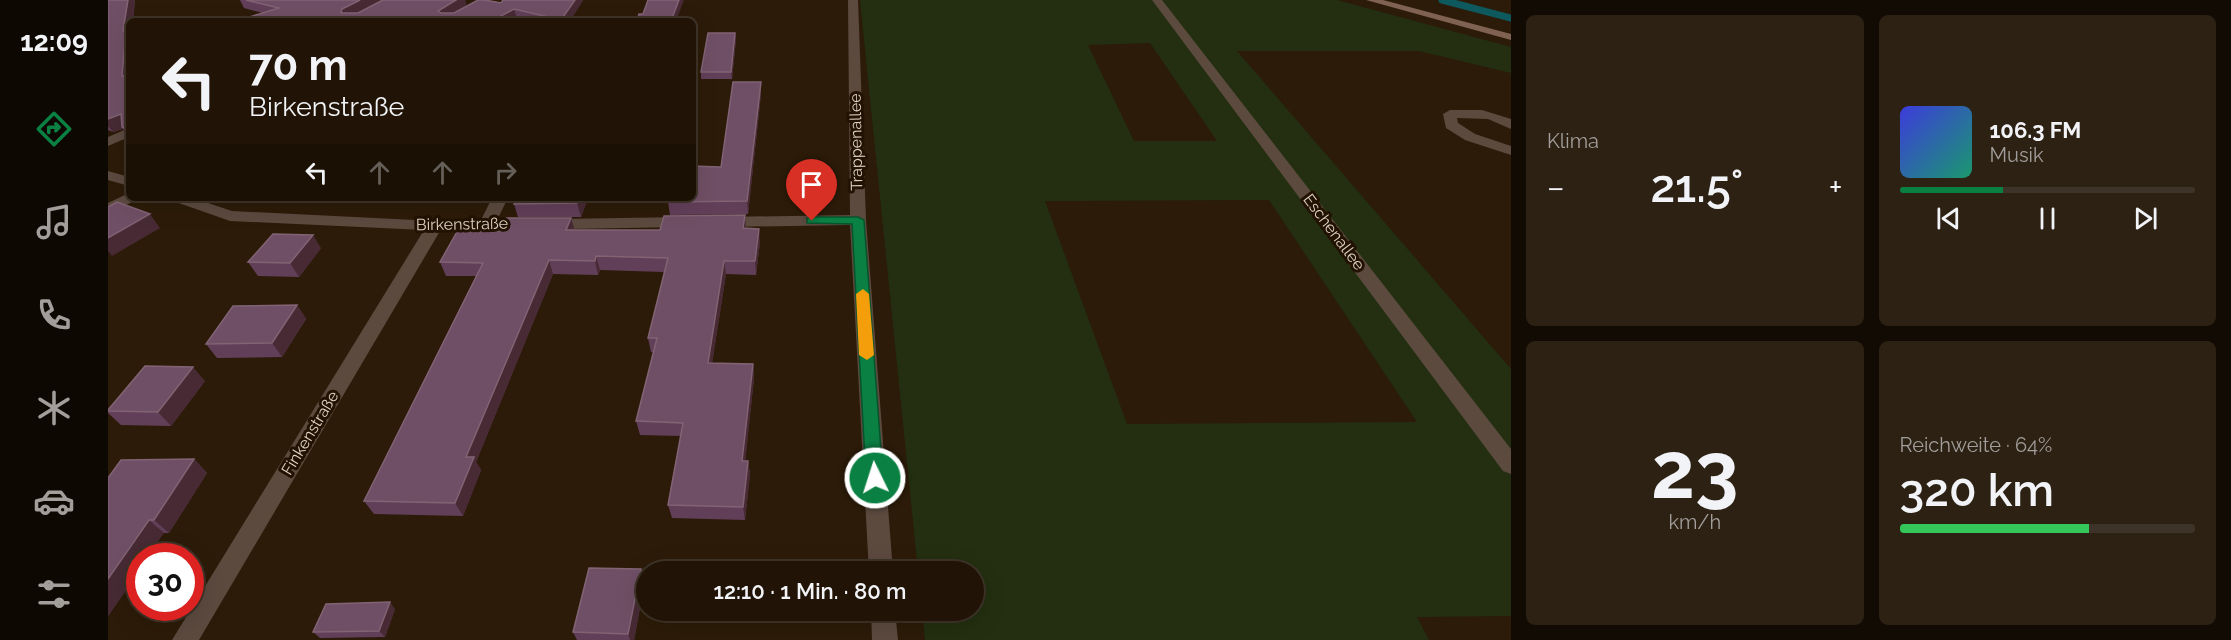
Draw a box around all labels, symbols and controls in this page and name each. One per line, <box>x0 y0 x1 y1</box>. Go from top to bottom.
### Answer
text: 12:09 <box>20 26 88 57</box>
text: 70 m <box>249 41 348 90</box>
icon: left <box>150 42 228 120</box>
text: Birkenstraße <box>249 91 404 122</box>
street label: Trappenallee <box>846 93 866 191</box>
icon: directions <box>33 108 75 150</box>
text: 106.3 FM <box>1990 117 2081 143</box>
text: Klima <box>1547 129 1599 153</box>
text: Musik <box>1990 143 2044 167</box>
icon: left <box>300 156 333 189</box>
icon: ahead <box>363 156 396 189</box>
icon: ahead <box>426 156 459 189</box>
icon: right <box>489 156 522 189</box>
pin <box>786 159 837 221</box>
text: 21.5° <box>1650 160 1743 213</box>
icon: arrive <box>795 168 828 201</box>
text: − <box>1547 168 1565 207</box>
text: + <box>1829 168 1842 207</box>
street label: Eschenallee <box>1299 190 1369 274</box>
icon: music <box>33 201 75 243</box>
icon: previous <box>1932 202 1965 235</box>
icon: pause <box>2031 202 2064 235</box>
icon: next <box>2129 202 2162 235</box>
street label: Birkenstraße <box>416 214 508 234</box>
icon: phone <box>33 294 75 336</box>
icon: climate <box>33 387 75 429</box>
street label: Finkenstraße <box>277 388 343 478</box>
text: 23 <box>1651 425 1739 516</box>
text: Reichweite · 64% <box>1900 433 2052 457</box>
position arrow <box>843 446 907 510</box>
text: 320 km <box>1900 464 2054 517</box>
icon: car <box>33 480 75 522</box>
text: km/h <box>1668 510 1721 534</box>
speed limit sign: 30 <box>126 543 204 621</box>
icon: filters <box>33 573 75 615</box>
text: 12:10 · 1 Min. · 80 m <box>714 578 906 604</box>

